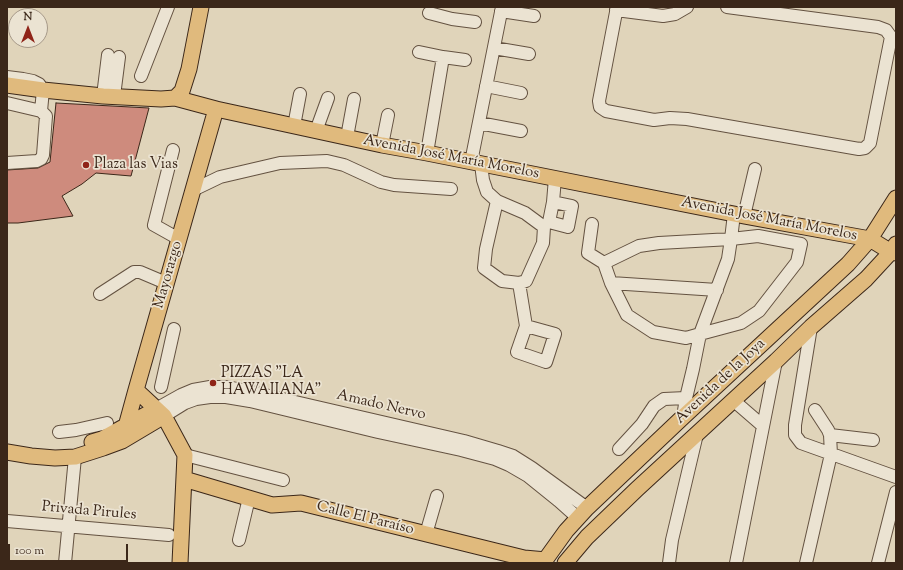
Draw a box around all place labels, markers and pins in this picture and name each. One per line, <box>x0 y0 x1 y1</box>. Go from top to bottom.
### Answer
place label: Plaza las Vias <box>94 156 178 174</box>
marker: Plaza las Vias <box>81 160 91 170</box>
place label: PIZZAS "LA HAWAIIANA" <box>221 365 321 400</box>
marker: PIZZAS "LA HAWAIIANA" <box>208 378 218 388</box>

